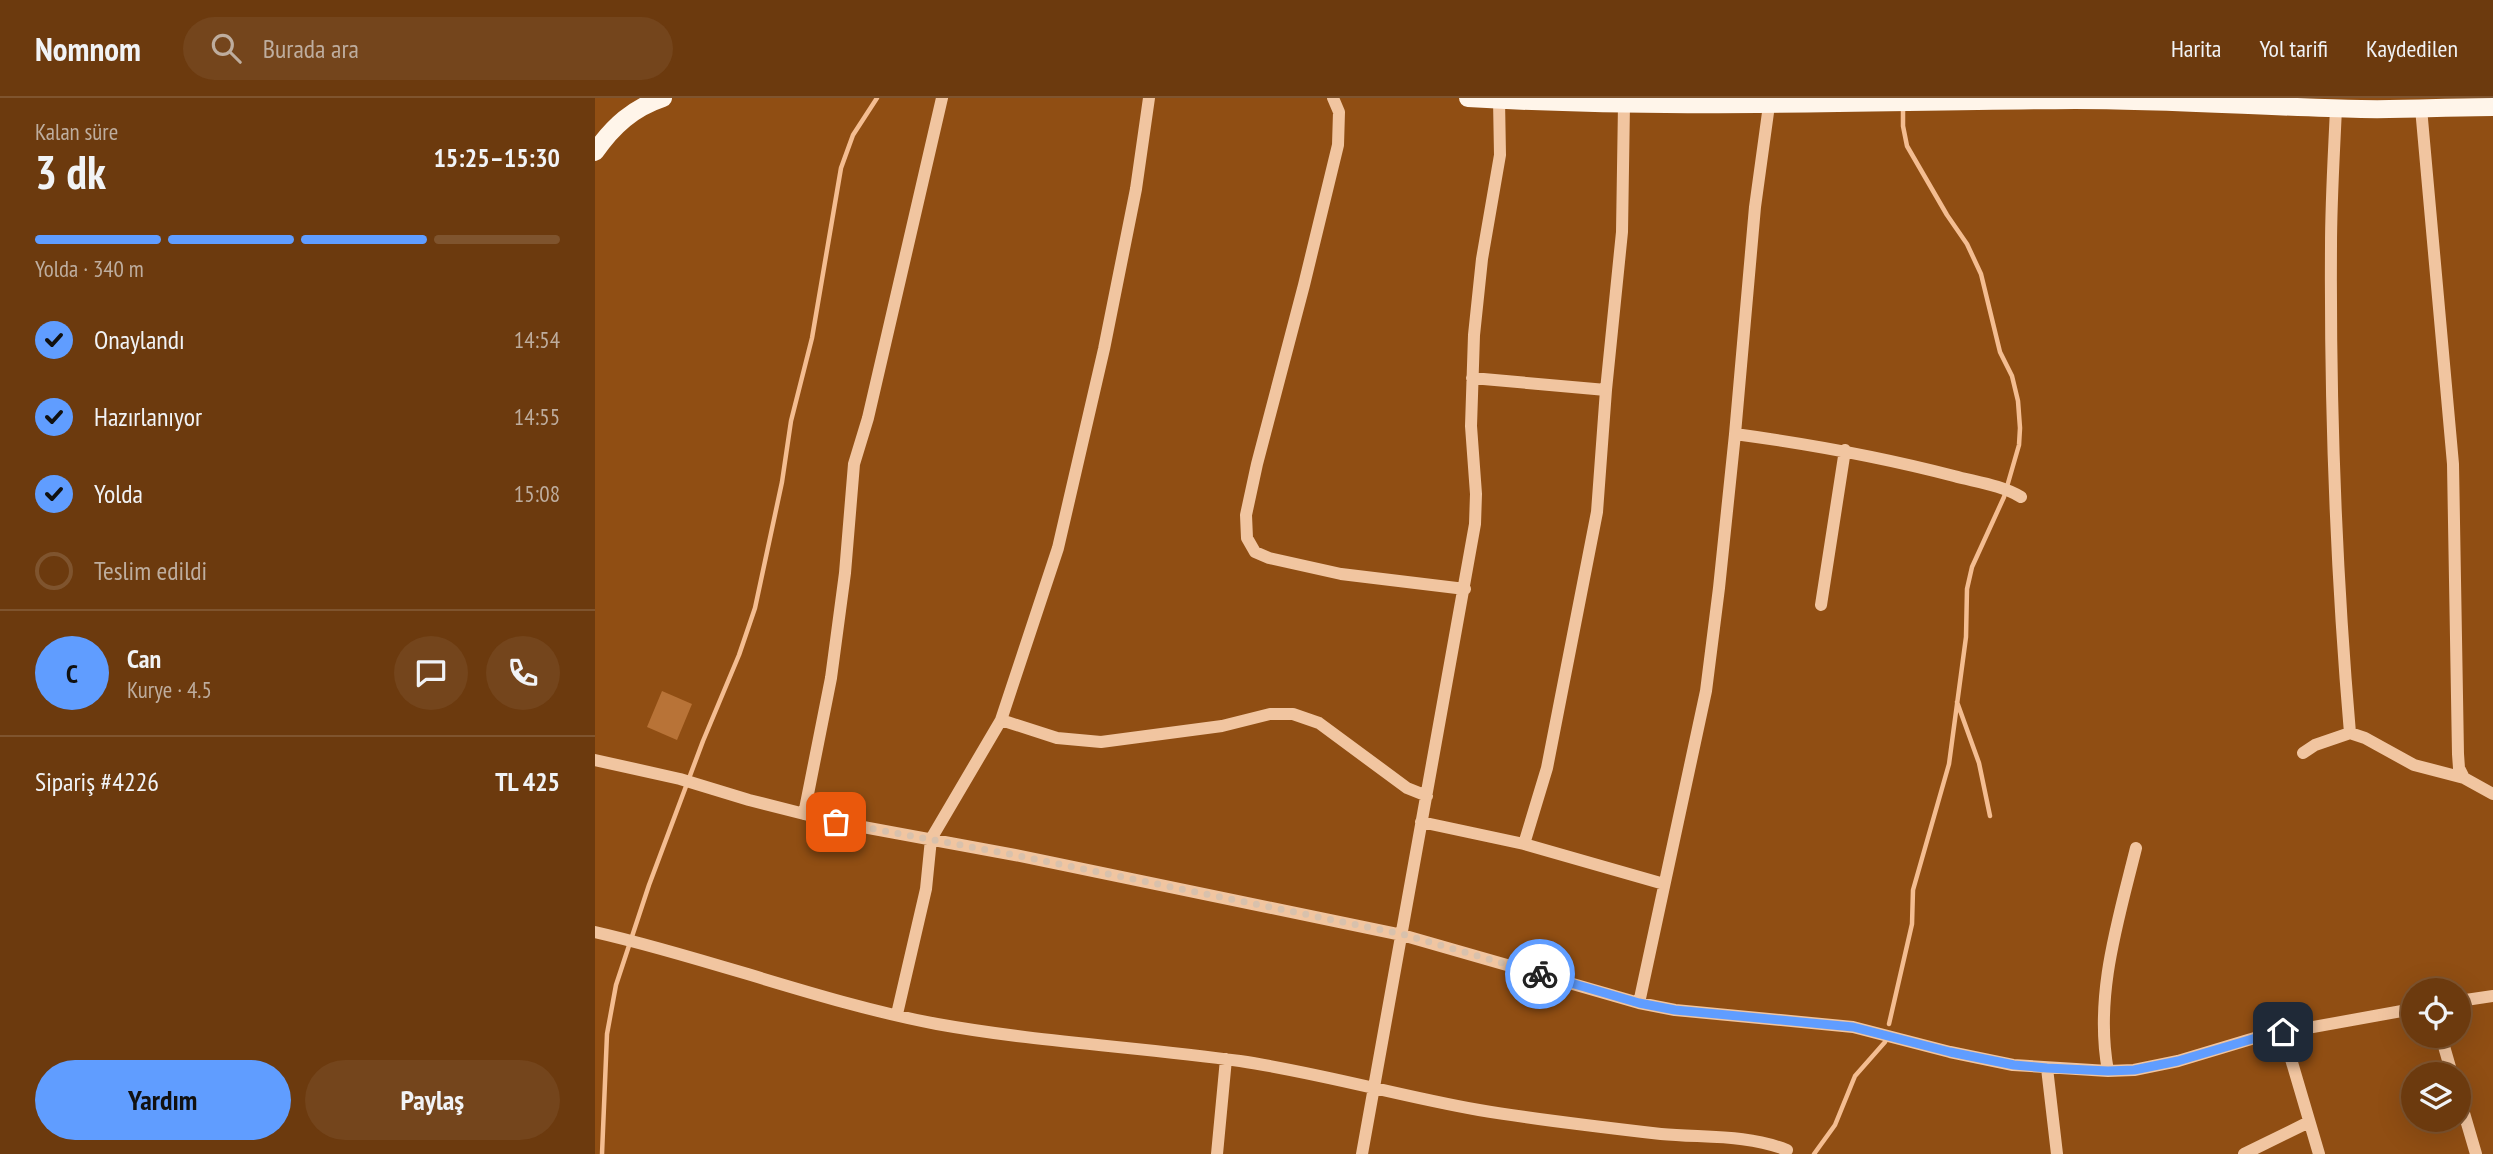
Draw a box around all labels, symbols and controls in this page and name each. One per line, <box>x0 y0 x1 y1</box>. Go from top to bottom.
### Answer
search box <box>183 17 673 80</box>
text: Nomnom <box>35 27 141 70</box>
icon: search <box>207 29 245 67</box>
text: Burada ara <box>263 32 359 65</box>
text: Harita <box>2171 33 2221 64</box>
text: Yol tarifi <box>2259 33 2328 64</box>
text: Kaydedilen <box>2366 33 2458 64</box>
text: Kalan süre <box>35 117 118 146</box>
text: 15:25–15:30 <box>433 141 560 174</box>
text: 3 dk <box>35 142 106 202</box>
text: Yolda · 340 m <box>35 254 144 283</box>
icon: check <box>35 321 73 359</box>
text: Onaylandı <box>94 323 185 356</box>
text: 14:54 <box>514 325 560 354</box>
icon: check <box>35 398 73 436</box>
text: Hazırlanıyor <box>94 400 202 433</box>
text: 14:55 <box>514 402 560 431</box>
icon: check <box>35 475 73 513</box>
text: Yolda <box>94 477 143 510</box>
text: 15:08 <box>514 479 560 508</box>
text: Teslim edildi <box>94 554 207 587</box>
button: chat <box>394 636 468 710</box>
button: phone <box>486 636 560 710</box>
text: Can <box>127 642 161 675</box>
text: C <box>66 657 78 690</box>
text: Kurye · 4.5 <box>127 675 212 704</box>
text: Sipariş #4226 <box>35 765 159 798</box>
text: TL 425 <box>495 765 560 798</box>
pin <box>806 792 866 852</box>
icon: bag <box>817 803 855 841</box>
courier <box>1505 939 1575 1009</box>
icon: bike <box>1521 955 1559 993</box>
map controls <box>2401 978 2471 1132</box>
button: locate <box>2401 978 2471 1048</box>
pin <box>2253 1002 2313 1062</box>
icon: home <box>2264 1013 2302 1051</box>
button: Yardım <box>35 1060 291 1140</box>
button: Paylaş <box>305 1060 560 1140</box>
button: layers <box>2401 1062 2471 1132</box>

